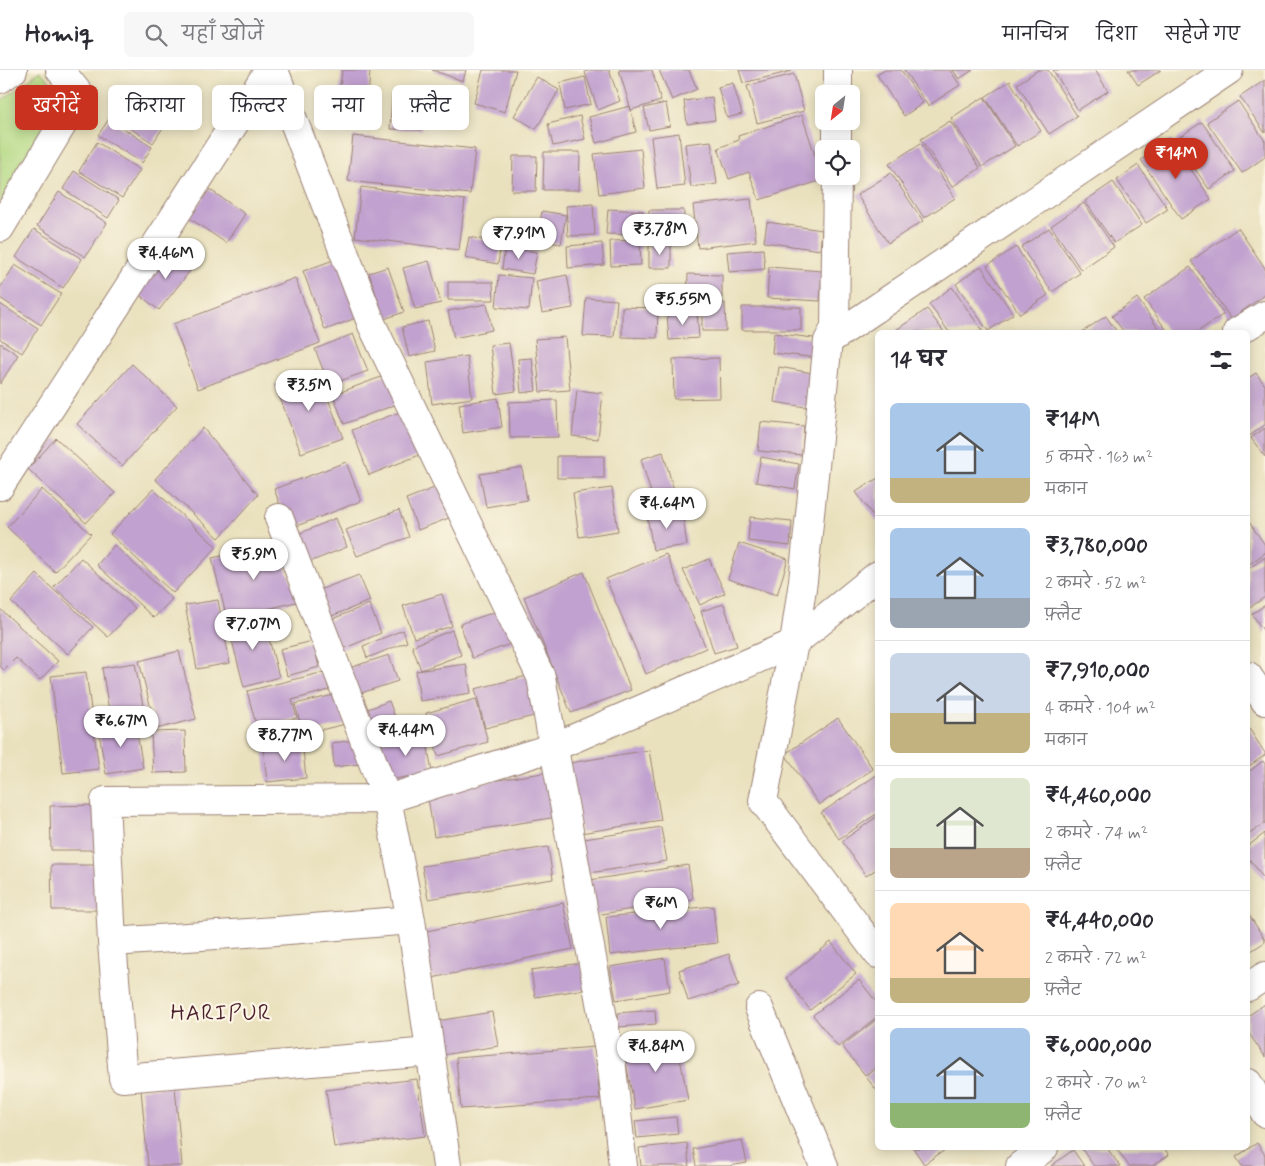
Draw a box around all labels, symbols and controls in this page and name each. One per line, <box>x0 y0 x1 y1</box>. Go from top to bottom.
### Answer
search box <box>124 12 474 57</box>
text: Homiq <box>25 19 94 50</box>
icon: search <box>142 21 170 49</box>
text: यहाँ खोजें <box>182 22 264 47</box>
text: मानचित्र <box>1002 23 1068 47</box>
text: दिशा <box>1096 23 1137 47</box>
text: सहेजे गए <box>1165 23 1240 47</box>
chip: खरीदें <box>15 85 98 130</box>
chip: किराया <box>108 85 202 130</box>
chip: फ़िल्टर <box>212 85 304 130</box>
chip: नया <box>314 85 382 130</box>
chip: फ़्लैट <box>392 85 469 130</box>
north arrow <box>815 85 860 130</box>
map controls <box>815 85 860 185</box>
pin: ₹14M <box>1146 138 1206 180</box>
button: locate <box>815 140 860 185</box>
text: ₹14M <box>1155 143 1197 164</box>
pin: ₹3.78M <box>619 214 701 256</box>
pin: ₹7.91M <box>478 218 560 260</box>
text: ₹3.78M <box>633 219 687 240</box>
text: ₹7.91M <box>493 223 545 244</box>
pin: ₹4.46M <box>125 238 207 280</box>
text: ₹4.46M <box>138 243 194 264</box>
pin: ₹5.55M <box>642 284 724 326</box>
text: ₹5.55M <box>655 289 711 310</box>
text: 14 घर <box>890 346 946 374</box>
icon: filters <box>1207 346 1235 374</box>
pin: ₹3.5M <box>274 370 344 412</box>
text: ₹3.5M <box>286 375 332 396</box>
text: ₹14M <box>1045 406 1100 434</box>
icon: home <box>930 423 990 483</box>
text: 5 कमरे · 163 m² <box>1045 447 1153 468</box>
text: मकान <box>1045 479 1087 500</box>
pin: ₹4.64M <box>626 488 708 530</box>
text: ₹4.64M <box>639 493 695 514</box>
text: ₹3,780,000 <box>1045 532 1148 560</box>
pin: ₹5.9M <box>219 538 289 581</box>
text: ₹5.9M <box>231 544 277 565</box>
icon: home <box>930 548 990 608</box>
text: 2 कमरे · 52 m² <box>1045 573 1147 594</box>
text: फ़्लैट <box>1045 605 1081 626</box>
pin: ₹7.07M <box>212 608 294 651</box>
text: ₹7.07M <box>225 614 281 635</box>
text: ₹7,910,000 <box>1045 657 1150 685</box>
icon: home <box>930 673 990 733</box>
text: 4 कमरे · 104 m² <box>1045 698 1156 719</box>
pin: ₹6.67M <box>80 706 162 748</box>
text: ₹6.67M <box>95 711 147 732</box>
pin: ₹4.44M <box>365 714 447 757</box>
pin: ₹8.77M <box>244 720 326 762</box>
text: ₹4.44M <box>378 720 434 741</box>
text: ₹8.77M <box>257 725 313 746</box>
text: मकान <box>1045 730 1087 751</box>
text: ₹4,460,000 <box>1045 782 1151 810</box>
icon: home <box>930 798 990 858</box>
text: 2 कमरे · 74 m² <box>1045 823 1148 844</box>
text: फ़्लैट <box>1045 855 1081 876</box>
pin: ₹6M <box>637 888 685 930</box>
text: ₹6M <box>644 893 678 914</box>
text: ₹4,440,000 <box>1045 907 1154 935</box>
icon: home <box>930 923 990 983</box>
text: 2 कमरे · 72 m² <box>1045 948 1147 969</box>
text: फ़्लैट <box>1045 980 1081 1001</box>
district label: HARIPUR <box>170 1000 272 1028</box>
pin: ₹4.84M <box>615 1030 697 1073</box>
text: ₹6,000,000 <box>1045 1032 1152 1060</box>
text: ₹4.84M <box>628 1036 684 1057</box>
icon: home <box>930 1048 990 1108</box>
text: 2 कमरे · 70 m² <box>1045 1073 1147 1094</box>
text: फ़्लैट <box>1045 1105 1081 1126</box>

